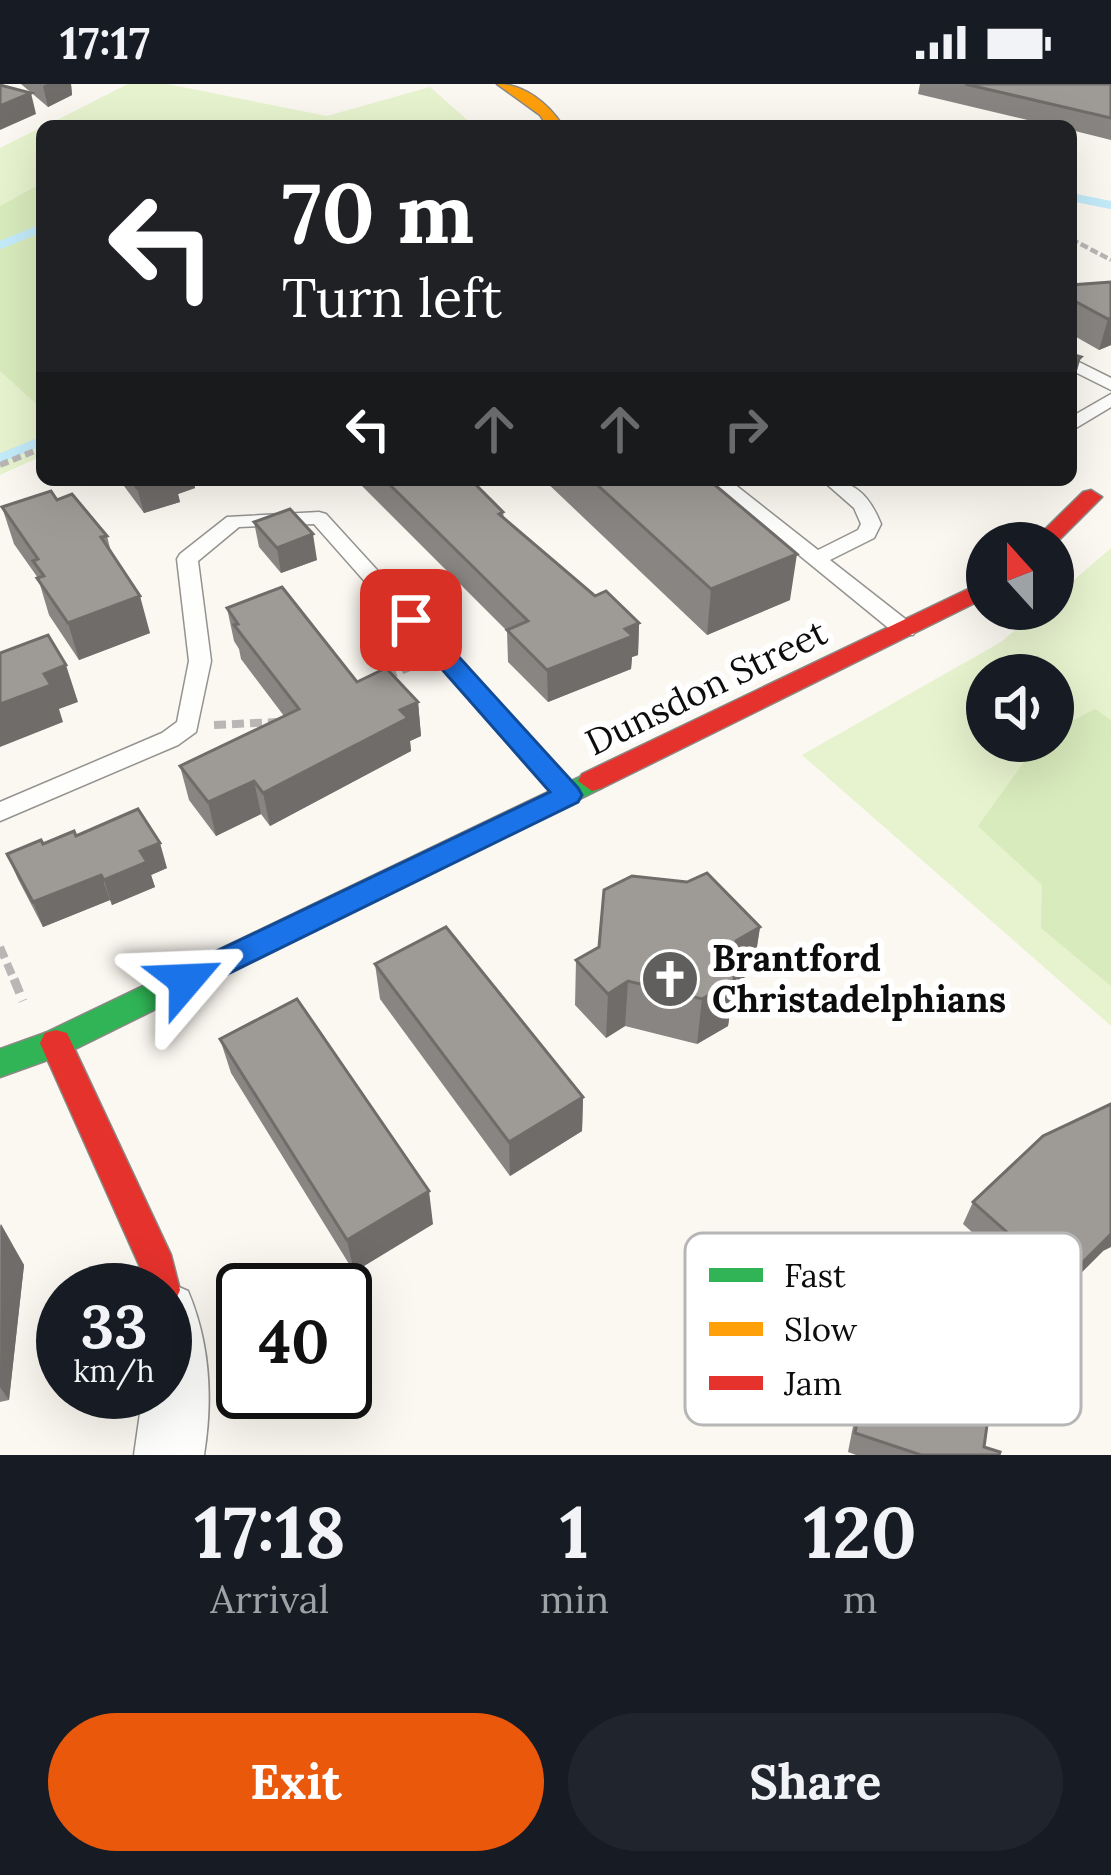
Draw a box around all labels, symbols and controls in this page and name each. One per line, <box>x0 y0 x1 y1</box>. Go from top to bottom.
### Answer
text: 17:17 <box>60 14 150 71</box>
text: 70 m <box>282 158 474 266</box>
icon: left <box>84 168 240 324</box>
text: Turn left <box>282 263 502 332</box>
icon: left <box>335 396 401 462</box>
icon: ahead <box>461 396 527 462</box>
icon: ahead <box>587 396 653 462</box>
icon: right <box>713 396 779 462</box>
north arrow <box>966 522 1074 630</box>
map controls <box>966 522 1074 762</box>
pin <box>360 569 462 671</box>
icon: arrive <box>378 587 444 653</box>
street label: Dunsdon Street <box>578 609 834 765</box>
button: sound <box>966 654 1074 762</box>
position arrow <box>123 917 249 1043</box>
place label: Brantford Christadelphians <box>712 935 1006 1022</box>
church icon: Brantford Christadelphians <box>639 948 701 1010</box>
legend <box>685 1233 1081 1425</box>
text: Fast <box>784 1254 846 1296</box>
speed limit sign: 40 <box>216 1263 372 1419</box>
text: 33 <box>80 1288 148 1364</box>
text: Slow <box>784 1308 858 1350</box>
text: km/h <box>73 1352 155 1390</box>
text: Jam <box>783 1362 842 1404</box>
text: 17:18 <box>194 1486 346 1578</box>
text: 1 <box>560 1486 589 1578</box>
text: 120 <box>803 1486 917 1578</box>
text: Arrival <box>210 1574 329 1624</box>
text: min <box>540 1574 609 1624</box>
text: m <box>843 1574 878 1624</box>
button: Exit <box>48 1713 544 1851</box>
button: Share <box>568 1713 1063 1851</box>

